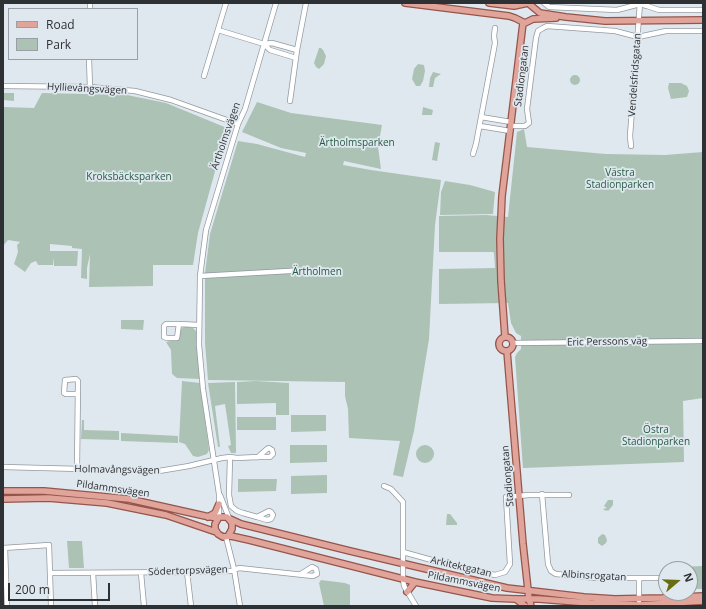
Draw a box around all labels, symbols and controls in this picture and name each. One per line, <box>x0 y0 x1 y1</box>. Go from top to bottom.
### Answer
legend <box>8 8 138 60</box>
text: Road <box>46 16 75 33</box>
street label: Vendelsfridsgatan <box>626 33 644 117</box>
text: Park <box>46 36 71 53</box>
street label: Stadiongatan <box>512 45 532 107</box>
street label: Hyllievångsvägen <box>47 81 127 97</box>
street label: Ärtholmsvägen <box>209 101 243 171</box>
park label: Ärtholmsparken <box>319 137 395 149</box>
park label: Västra Stadionparken <box>586 167 654 190</box>
park label: Kroksbäcksparken <box>86 171 172 183</box>
park label: Ärtholmen <box>292 266 342 278</box>
street label: Eric Perssons väg <box>567 335 647 349</box>
park label: Östra Stadionparken <box>622 424 690 448</box>
street label: Stadiongatan <box>499 445 517 507</box>
street label: Holmavångsvägen <box>74 463 160 477</box>
street label: Pildammsvägen <box>76 478 150 500</box>
street label: Arkitektgatan <box>429 554 493 580</box>
north arrow <box>658 561 698 601</box>
street label: Södertorpsvägen <box>148 564 228 578</box>
street label: Albinsrogatan <box>561 568 627 584</box>
street label: Pildammsvägen <box>427 569 501 595</box>
text: N <box>680 571 697 584</box>
scale bar <box>10 575 112 601</box>
text: 200 m <box>15 581 50 598</box>

